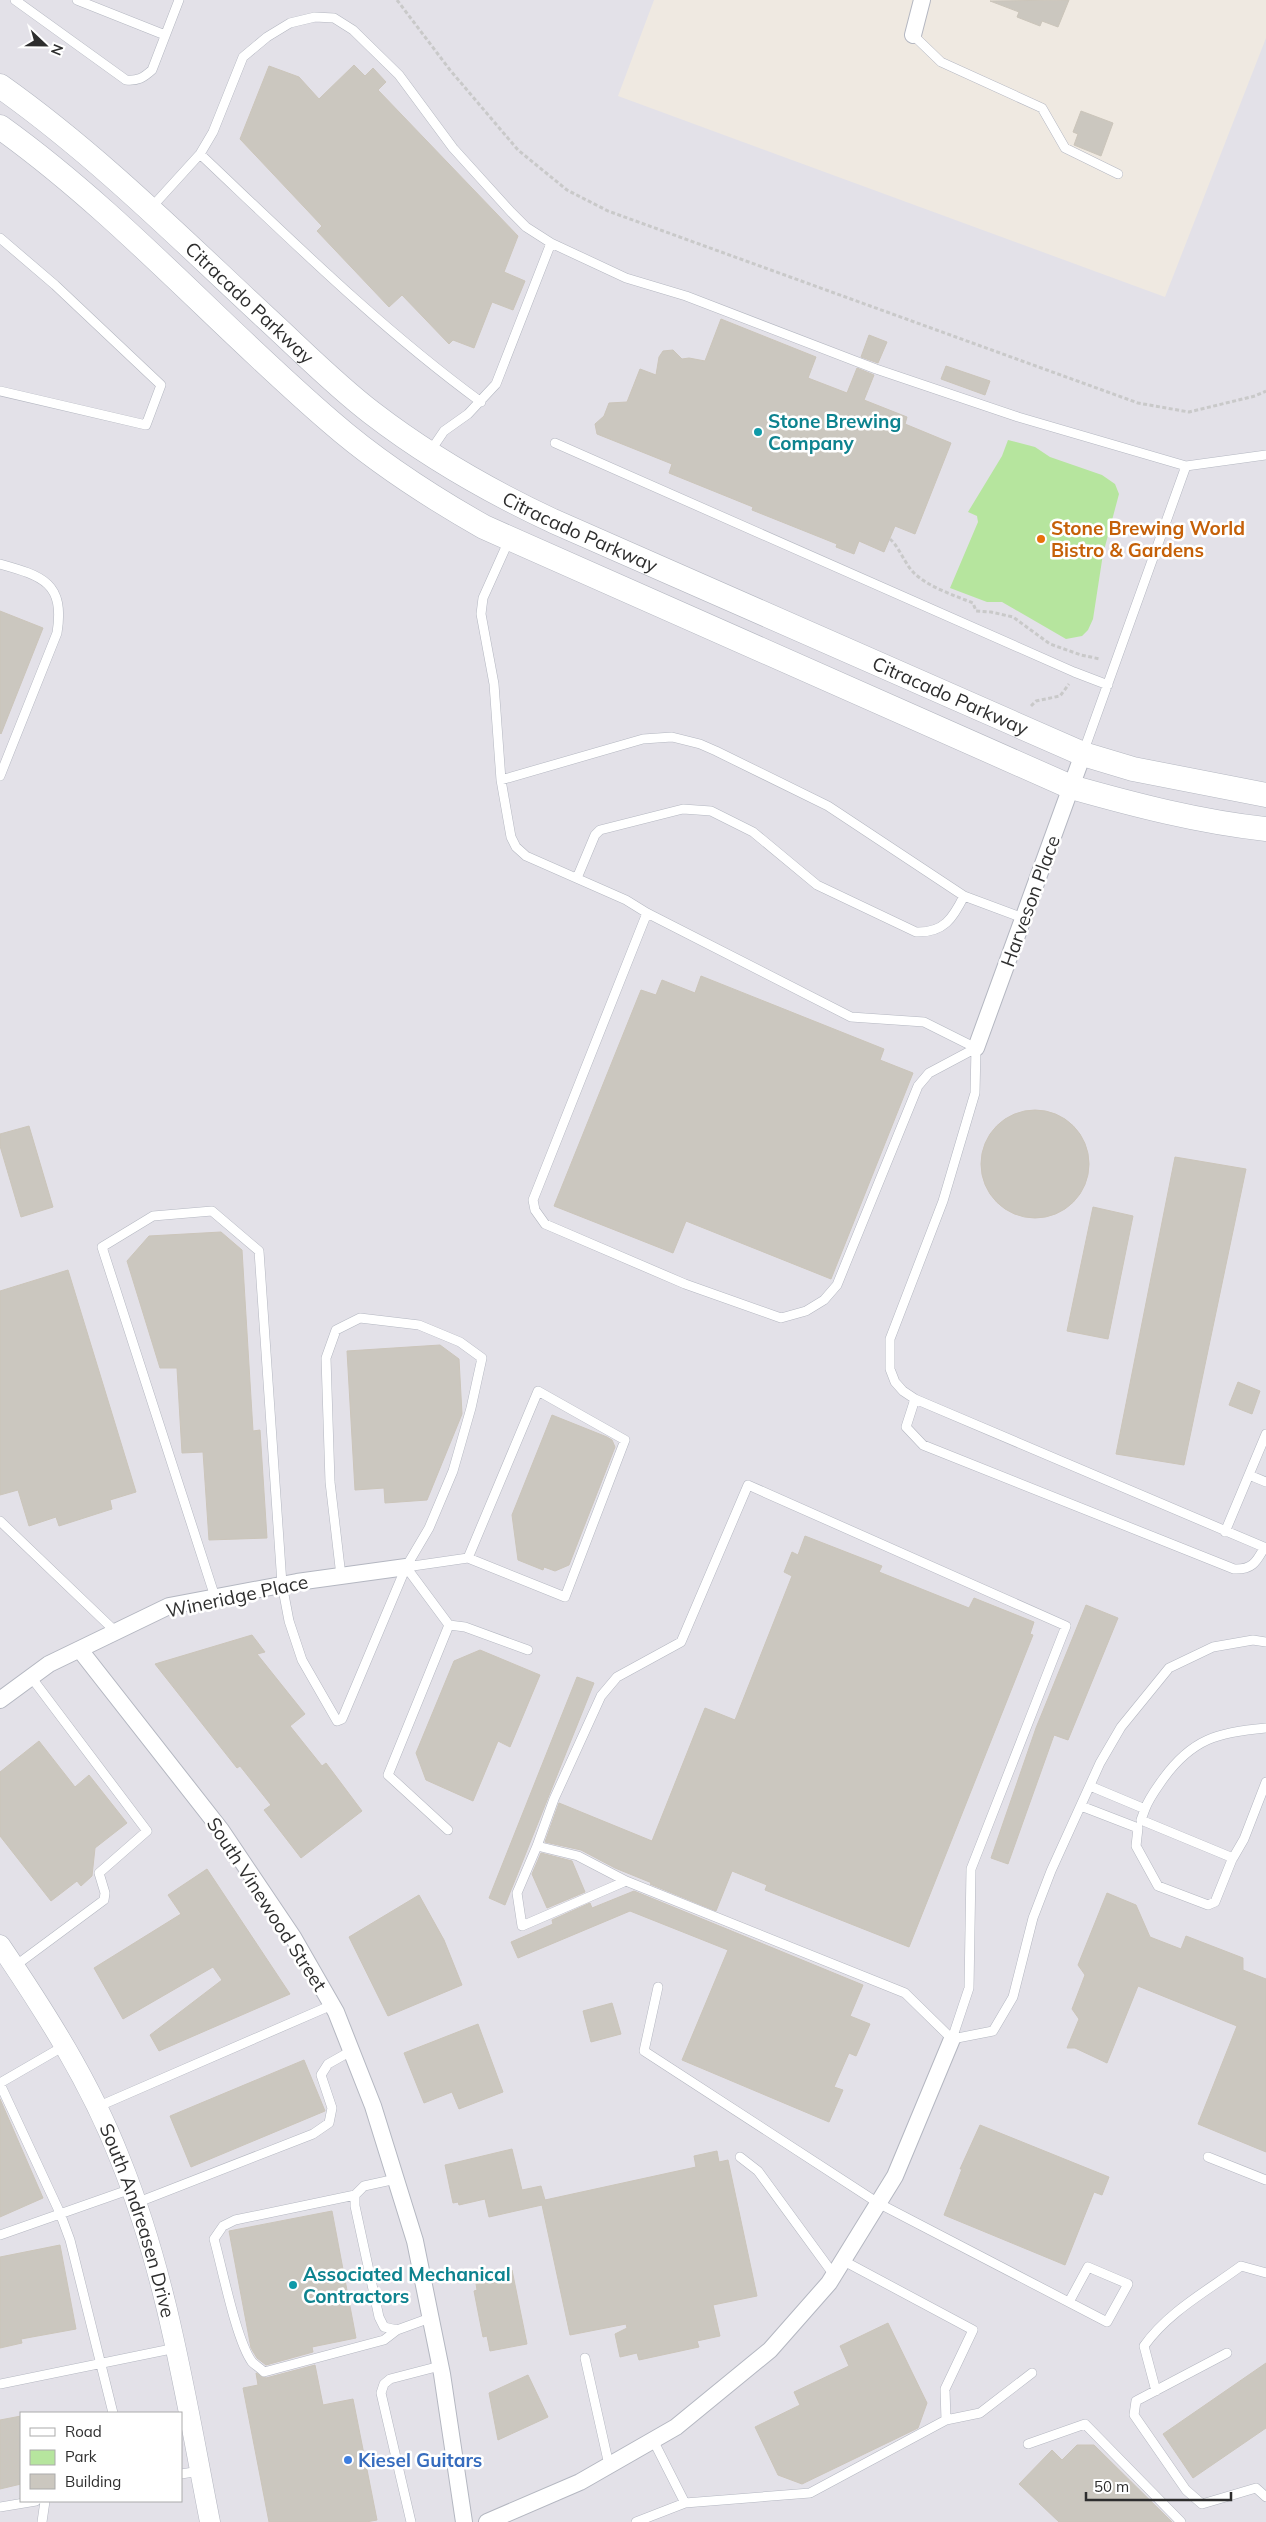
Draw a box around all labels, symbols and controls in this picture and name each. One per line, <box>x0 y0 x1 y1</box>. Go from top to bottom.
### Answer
north arrow <box>20 20 70 70</box>
text: N <box>47 42 67 58</box>
street label: Citracado Parkway <box>180 237 319 369</box>
place label: Stone Brewing Company <box>768 409 901 455</box>
marker: Stone Brewing Company <box>752 426 764 438</box>
street label: Citracado Parkway <box>498 486 661 578</box>
place label: Stone Brewing World Bistro & Gardens <box>1051 516 1245 562</box>
marker: Stone Brewing World Bistro & Gardens <box>1035 533 1047 545</box>
street label: Citracado Parkway <box>869 651 1032 740</box>
street label: Harveson Place <box>995 832 1065 970</box>
street label: Wineridge Place <box>164 1569 310 1623</box>
street label: South Vinewood Street <box>202 1813 332 1996</box>
street label: South Andreasen Drive <box>94 2120 180 2320</box>
place label: Associated Mechanical Contractors <box>303 2262 511 2308</box>
marker: Associated Mechanical Contractors <box>287 2279 299 2291</box>
legend <box>20 2412 182 2502</box>
text: Road <box>65 2422 102 2441</box>
text: Park <box>65 2447 97 2466</box>
place label: Kiesel Guitars <box>358 2448 482 2472</box>
marker: Kiesel Guitars <box>342 2454 354 2466</box>
scale bar <box>1086 2470 1231 2502</box>
text: Building <box>65 2472 121 2491</box>
text: 50 m <box>1094 2477 1129 2496</box>

